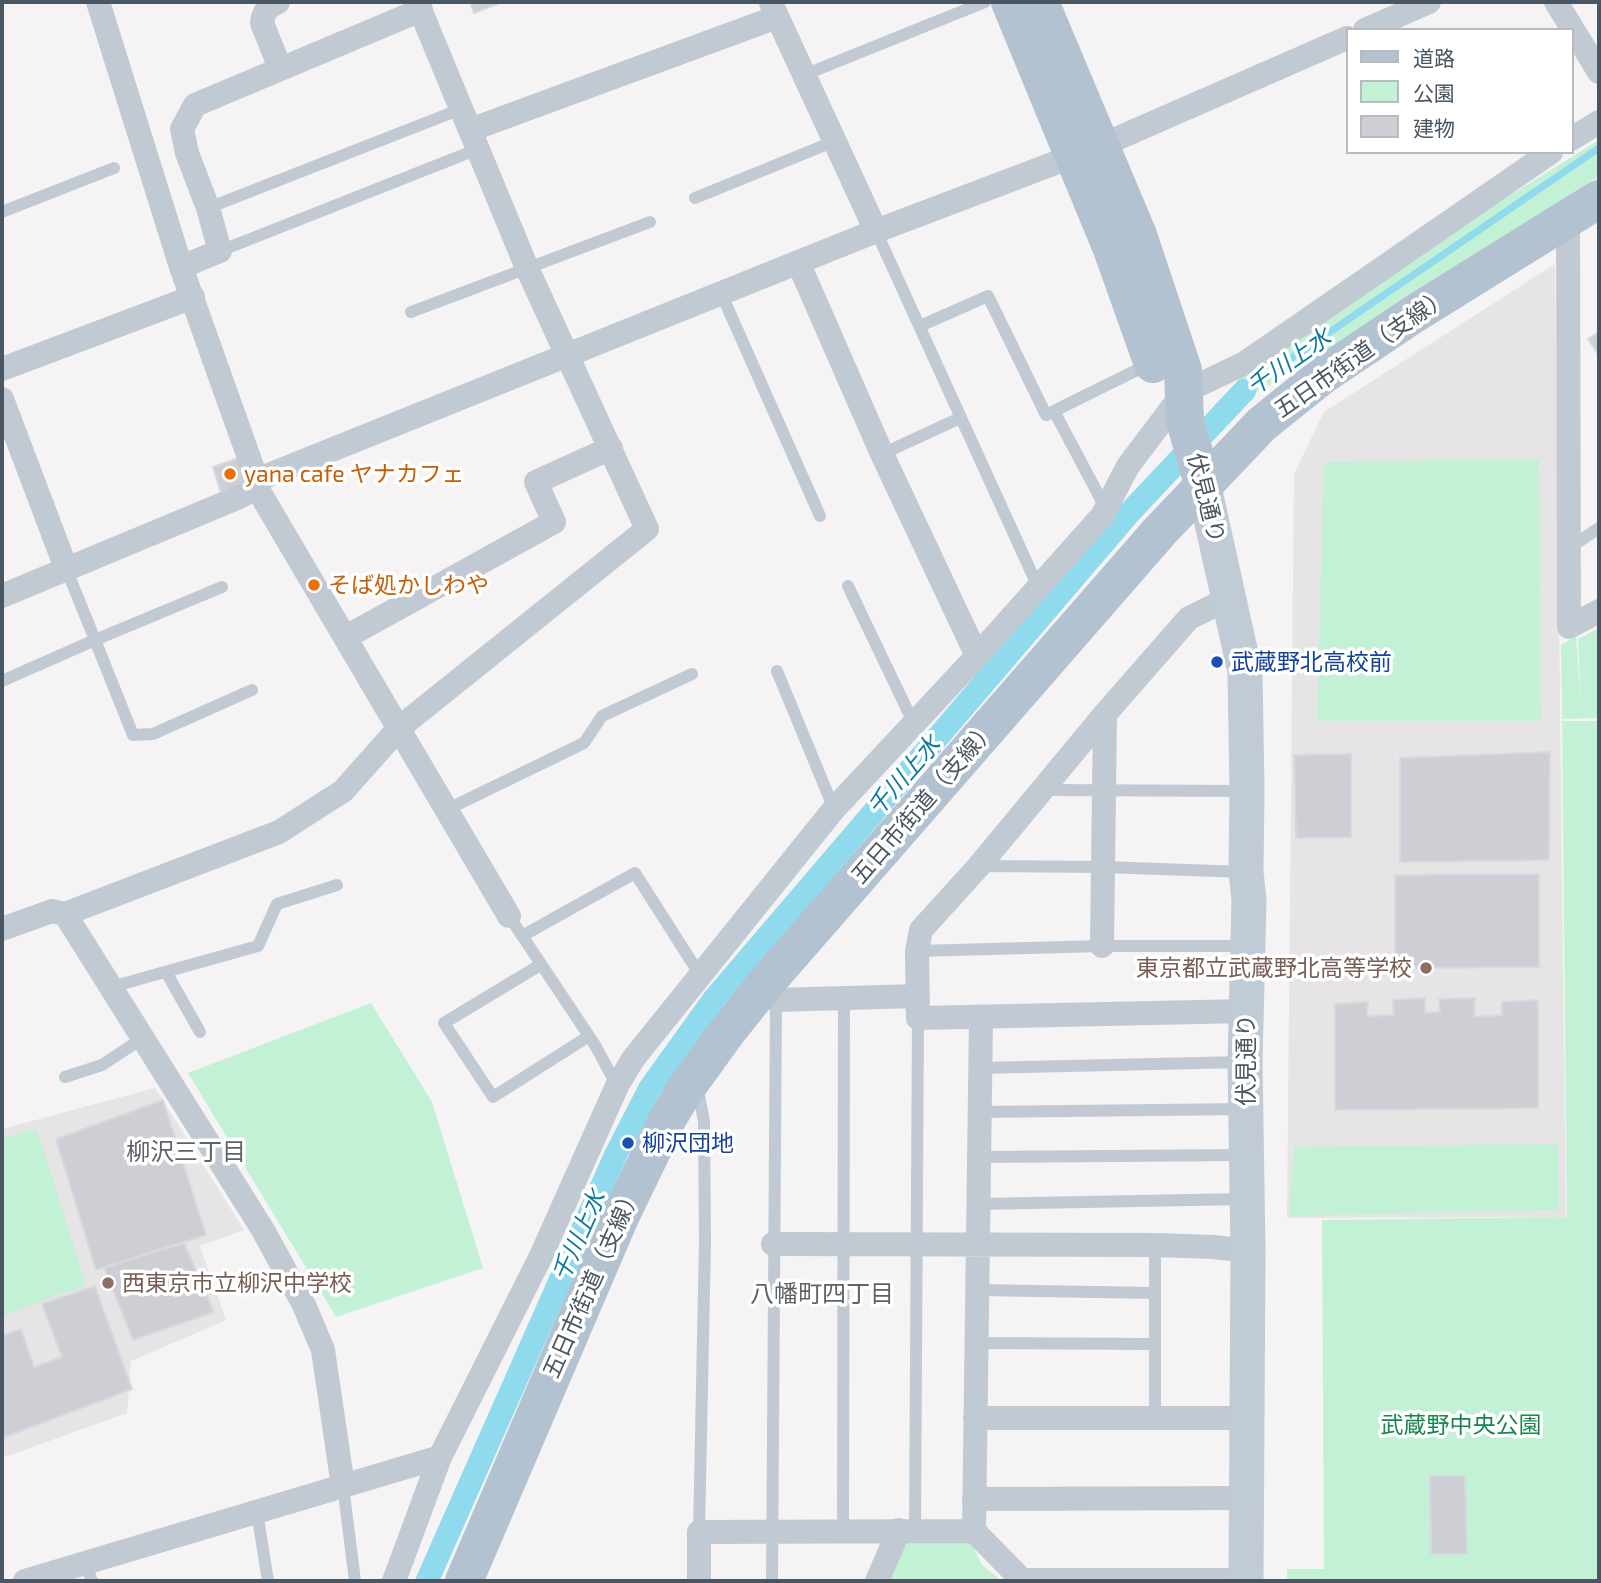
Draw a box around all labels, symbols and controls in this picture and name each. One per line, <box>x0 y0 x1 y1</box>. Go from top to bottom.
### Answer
legend <box>1346 28 1573 154</box>
text: 道路 <box>1413 45 1455 70</box>
text: 公園 <box>1413 80 1455 105</box>
text: 建物 <box>1413 115 1455 140</box>
street label: 五日市街道（支線） <box>1269 282 1455 424</box>
water label: 千川上水 <box>1241 323 1337 401</box>
street label: 伏見通り <box>1181 450 1231 546</box>
place label: yana cafe ヤナカフェ <box>244 460 465 488</box>
marker: yana cafe ヤナカフェ <box>222 466 238 482</box>
place label: そば処かしわや <box>328 571 489 599</box>
marker: そば処かしわや <box>306 577 322 593</box>
place label: 武蔵野北高校前 <box>1231 648 1392 676</box>
marker: 武蔵野北高校前 <box>1209 654 1225 670</box>
street label: 五日市街道（支線） <box>846 715 1002 889</box>
water label: 千川上水 <box>862 730 946 822</box>
place label: 東京都立武蔵野北高等学校 <box>1136 954 1412 982</box>
marker: 東京都立武蔵野北高等学校 <box>1418 960 1434 976</box>
street label: 伏見通り <box>1232 1014 1260 1106</box>
place label: 柳沢団地 <box>642 1129 734 1157</box>
marker: 柳沢団地 <box>620 1135 636 1151</box>
district label: 柳沢三丁目 <box>126 1138 246 1166</box>
street label: 五日市街道（支線） <box>537 1182 647 1382</box>
water label: 千川上水 <box>546 1186 612 1286</box>
place label: 西東京市立柳沢中学校 <box>122 1269 352 1297</box>
marker: 西東京市立柳沢中学校 <box>100 1275 116 1291</box>
district label: 八幡町四丁目 <box>750 1280 894 1308</box>
park label: 武蔵野中央公園 <box>1381 1411 1541 1439</box>

